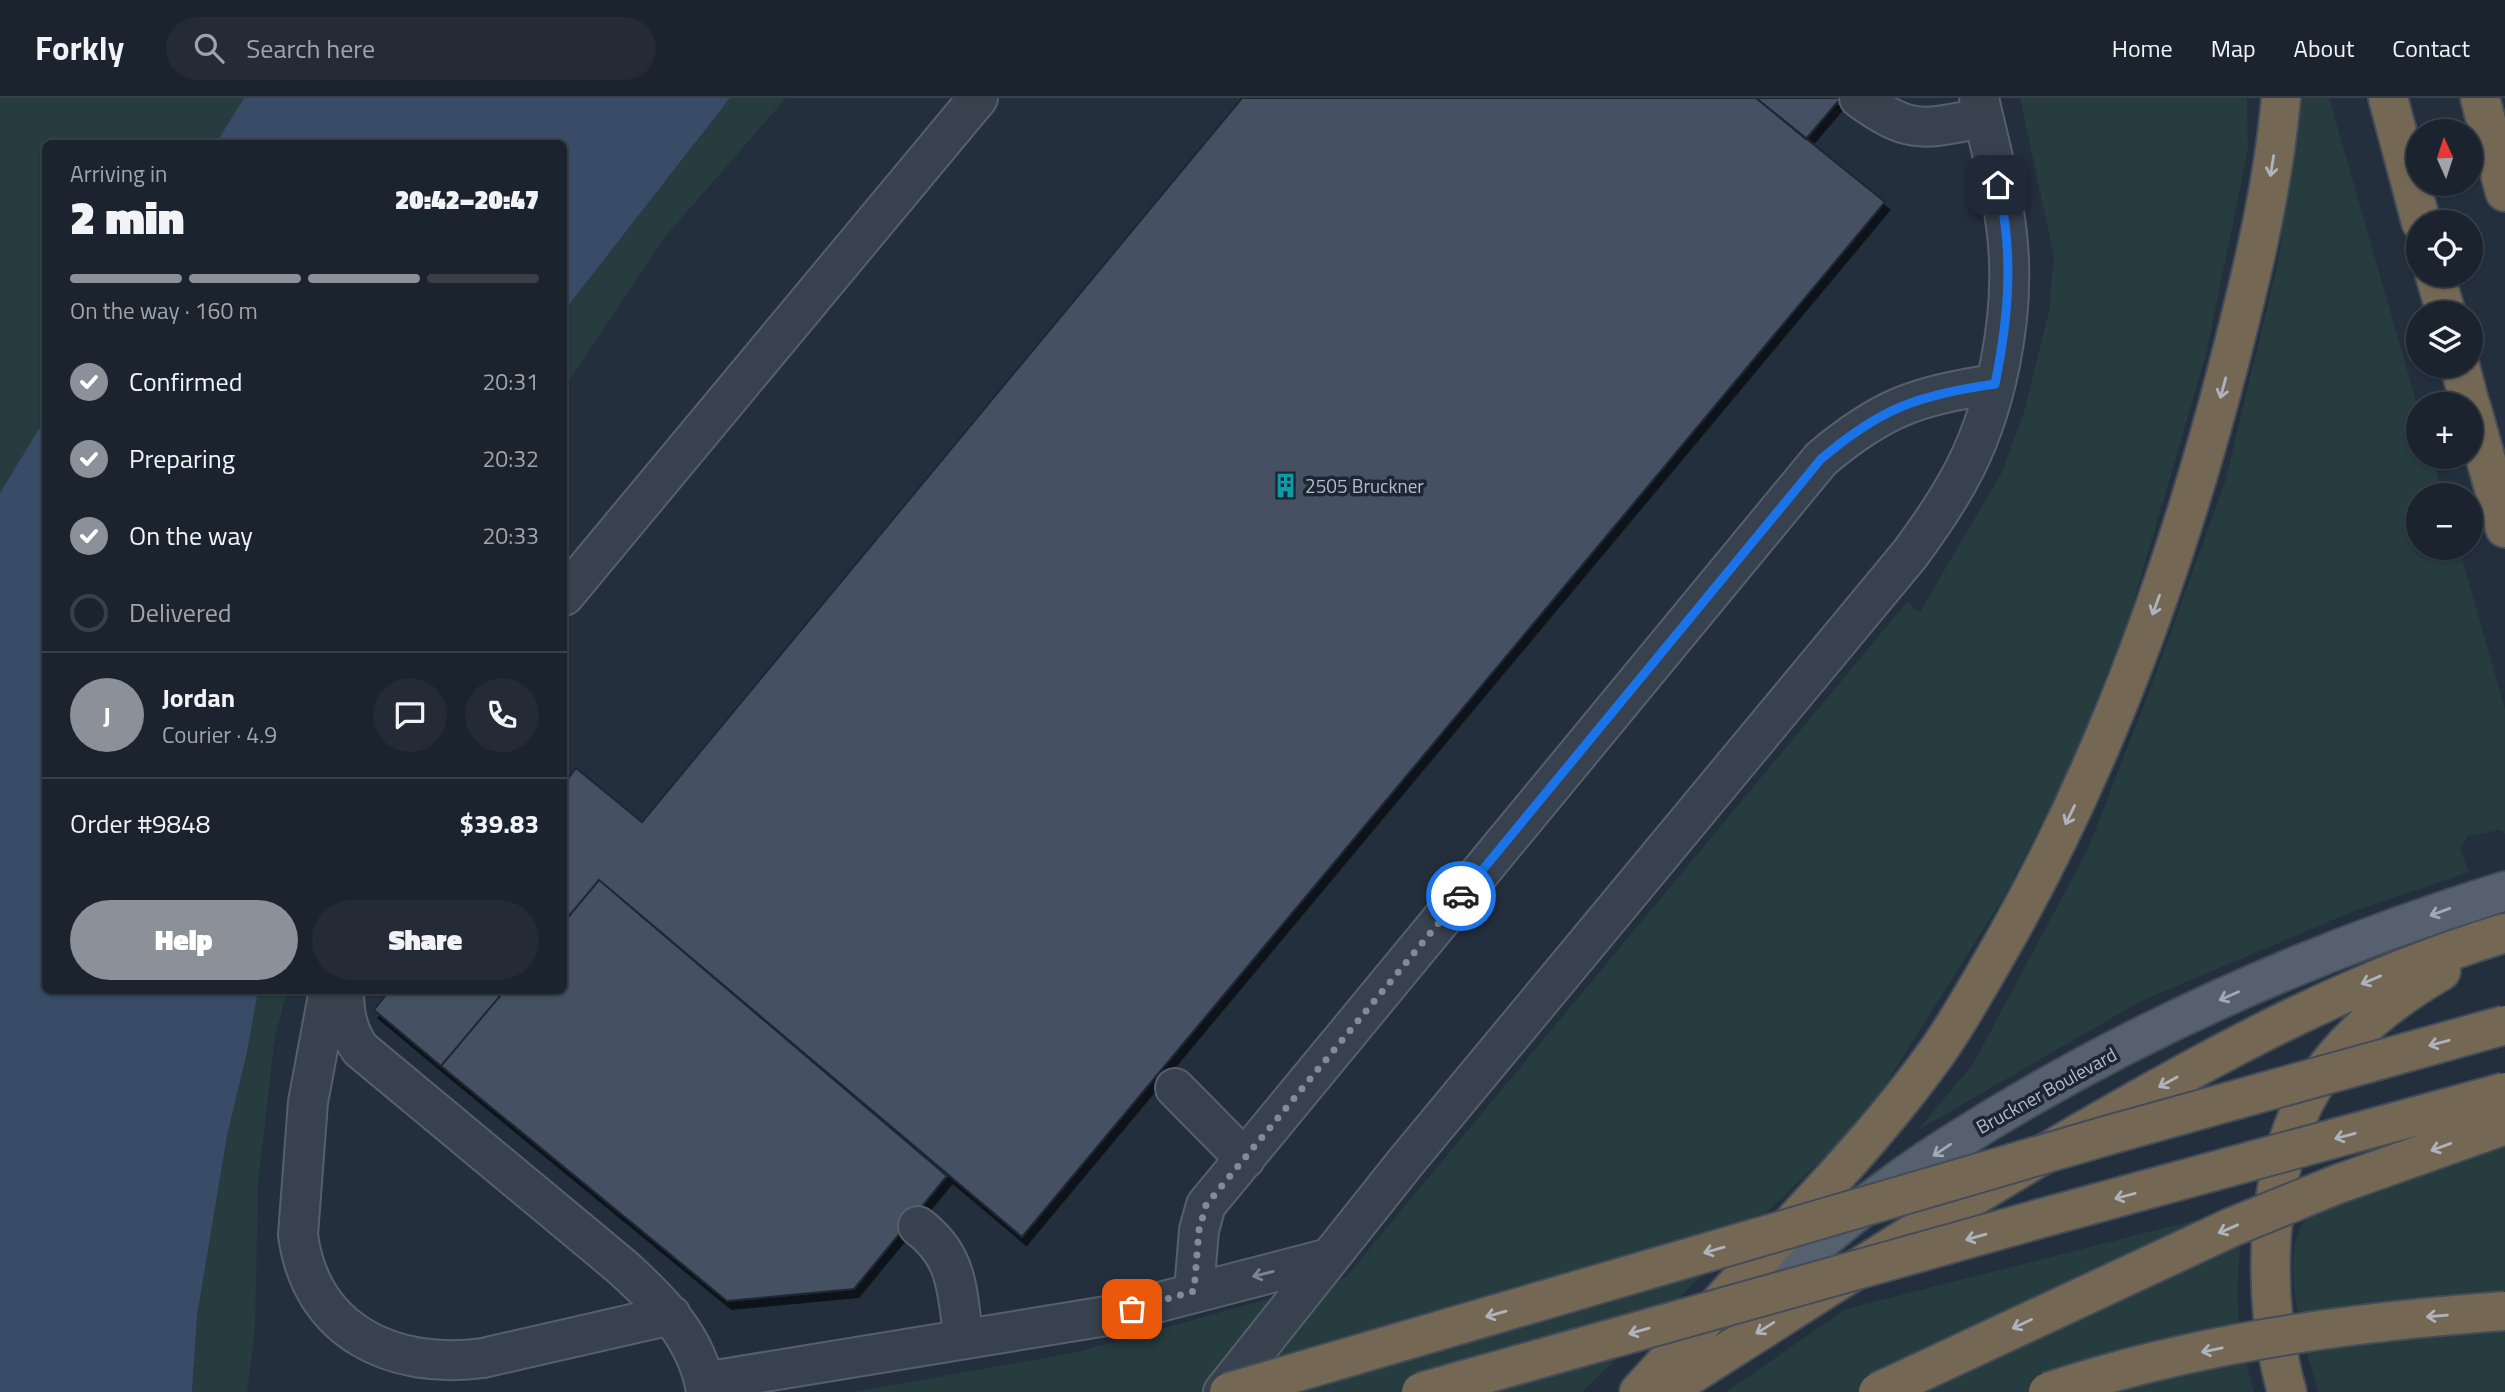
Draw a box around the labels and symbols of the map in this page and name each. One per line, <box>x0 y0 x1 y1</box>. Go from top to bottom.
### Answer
north arrow <box>2406 119 2483 196</box>
one-way arrow <box>2265 154 2278 177</box>
pin <box>1968 155 2028 215</box>
one-way arrow <box>2216 376 2229 398</box>
building icon: 2505 Bruckner <box>1271 471 1299 499</box>
place label: 2505 Bruckner <box>1305 471 1424 500</box>
one-way arrow <box>2149 594 2162 616</box>
one-way arrow <box>2062 804 2076 825</box>
courier <box>1426 861 1496 931</box>
one-way arrow <box>2430 907 2452 919</box>
one-way arrow <box>2361 975 2383 988</box>
one-way arrow <box>2219 990 2240 1003</box>
one-way arrow <box>2428 1037 2451 1050</box>
street label: Bruckner Boulevard <box>1970 1039 2122 1141</box>
one-way arrow <box>2159 1075 2179 1089</box>
one-way arrow <box>2334 1130 2356 1143</box>
one-way arrow <box>2430 1142 2452 1154</box>
one-way arrow <box>1933 1143 1953 1157</box>
one-way arrow <box>2114 1190 2136 1203</box>
one-way arrow <box>2218 1223 2239 1236</box>
one-way arrow <box>1965 1231 1987 1244</box>
one-way arrow <box>1704 1244 1726 1257</box>
one-way arrow <box>1252 1268 1275 1282</box>
pin <box>1102 1279 1162 1339</box>
one-way arrow <box>1485 1308 1508 1321</box>
one-way arrow <box>2426 1310 2449 1323</box>
one-way arrow <box>2012 1318 2033 1332</box>
one-way arrow <box>1755 1321 1775 1335</box>
one-way arrow <box>1628 1325 1651 1338</box>
one-way arrow <box>2201 1343 2224 1357</box>

